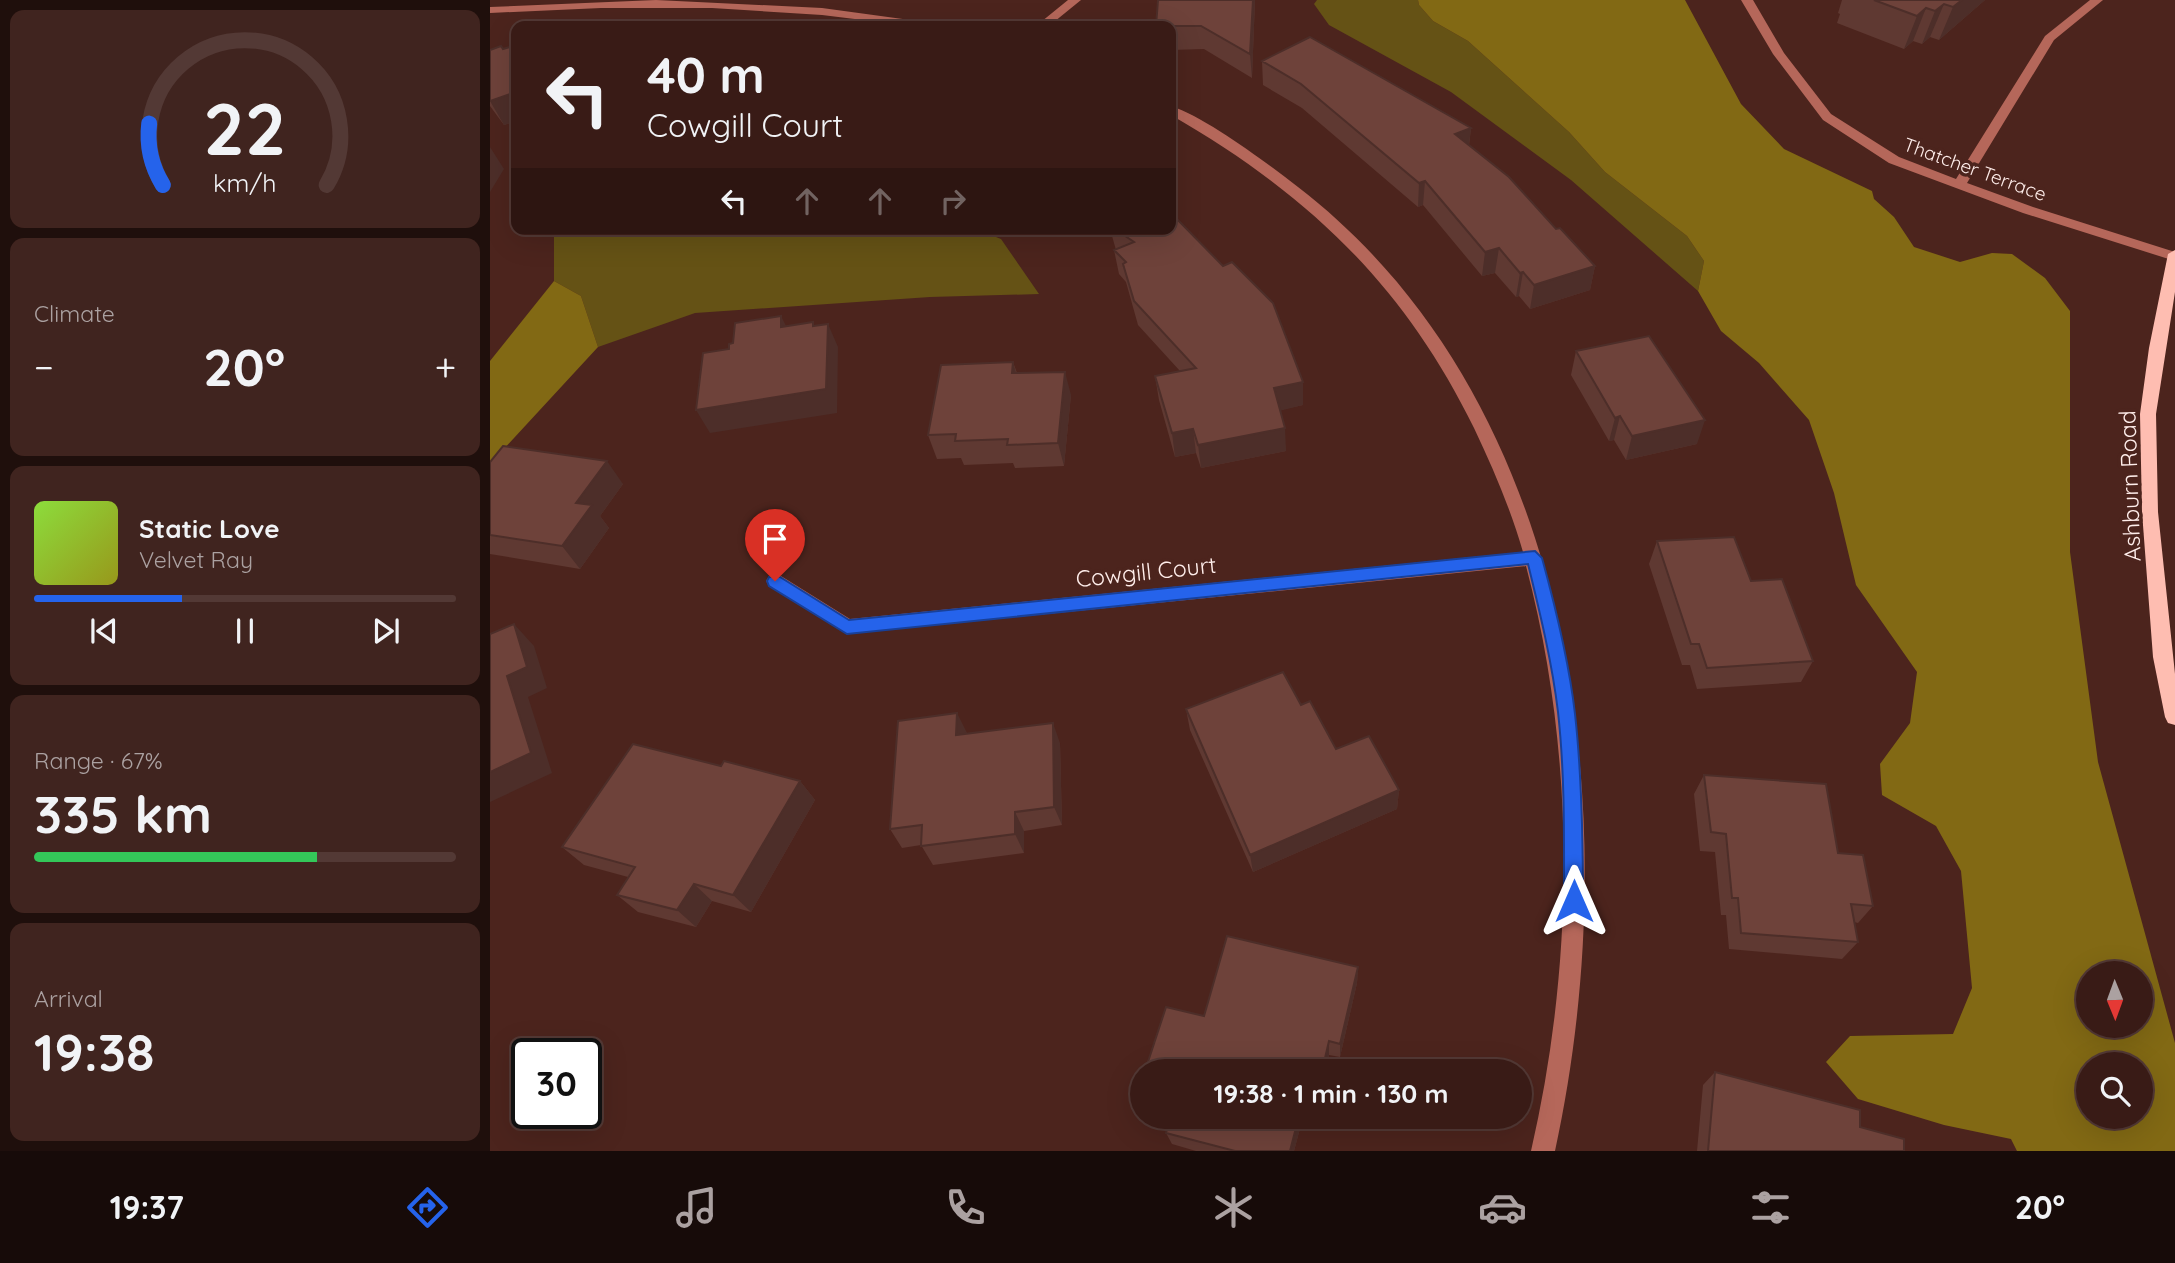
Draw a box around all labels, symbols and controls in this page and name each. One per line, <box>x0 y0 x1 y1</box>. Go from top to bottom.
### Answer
text: 40 m <box>647 44 765 105</box>
icon: left <box>532 49 623 140</box>
text: 22 <box>204 82 286 173</box>
text: Cowgill Court <box>647 105 843 145</box>
street label: Thatcher Terrace <box>1900 132 2050 206</box>
text: km/h <box>213 167 277 198</box>
icon: left <box>715 182 753 220</box>
icon: ahead <box>788 182 826 220</box>
icon: ahead <box>861 182 899 220</box>
icon: right <box>934 182 972 220</box>
text: Climate <box>34 299 115 328</box>
text: 20° <box>203 334 285 399</box>
text: − <box>34 343 54 391</box>
text: + <box>435 343 456 391</box>
street label: Ashburn Road <box>2112 410 2147 562</box>
pin <box>745 509 805 581</box>
text: Static Love <box>139 512 280 545</box>
icon: arrive <box>756 520 794 558</box>
text: Velvet Ray <box>139 545 253 574</box>
street label: Cowgill Court <box>1074 550 1218 593</box>
icon: previous <box>85 612 123 650</box>
icon: pause <box>226 612 264 650</box>
icon: next <box>367 612 405 650</box>
text: Range · 67% <box>34 746 163 775</box>
text: 335 km <box>34 781 212 846</box>
position arrow <box>1537 864 1611 938</box>
north arrow <box>2076 961 2152 1038</box>
map controls <box>2076 961 2153 1129</box>
text: Arrival <box>34 984 103 1013</box>
text: 19:38 <box>34 1019 154 1084</box>
speed limit sign: 30 <box>511 1038 602 1129</box>
button: search <box>2076 1052 2153 1129</box>
text: 19:38 · 1 min · 130 m <box>1213 1077 1449 1110</box>
icon: directions <box>403 1183 452 1232</box>
icon: music <box>672 1183 721 1232</box>
icon: phone <box>941 1183 990 1232</box>
icon: climate <box>1209 1183 1258 1232</box>
icon: car <box>1478 1183 1527 1232</box>
icon: filters <box>1746 1183 1795 1232</box>
text: 19:37 <box>110 1187 184 1227</box>
text: 20° <box>2015 1187 2065 1227</box>

